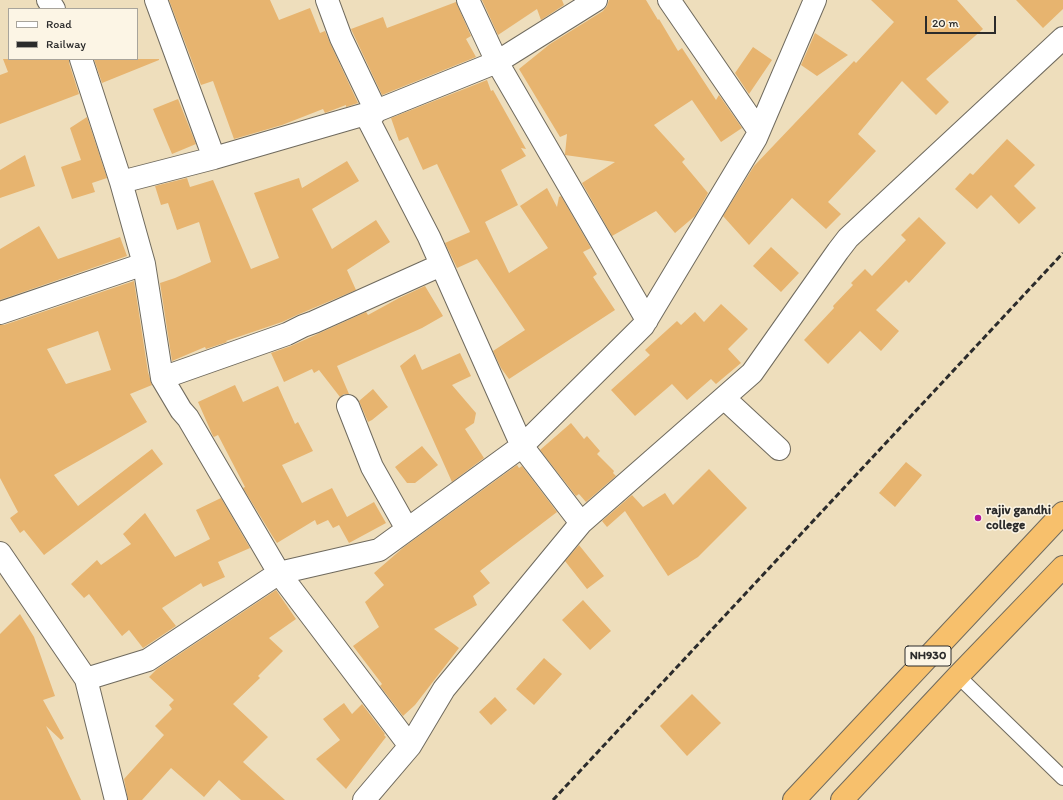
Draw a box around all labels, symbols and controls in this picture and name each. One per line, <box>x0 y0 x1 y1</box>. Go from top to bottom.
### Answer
legend <box>8 8 138 60</box>
scale bar <box>927 8 998 34</box>
text: 20 m <box>932 16 959 30</box>
text: Road <box>46 17 72 31</box>
text: Railway <box>46 37 86 51</box>
place label: rajiv gandhi college <box>986 503 1051 534</box>
marker: rajiv gandhi college <box>973 513 983 523</box>
road number: NH930 <box>905 646 951 666</box>

